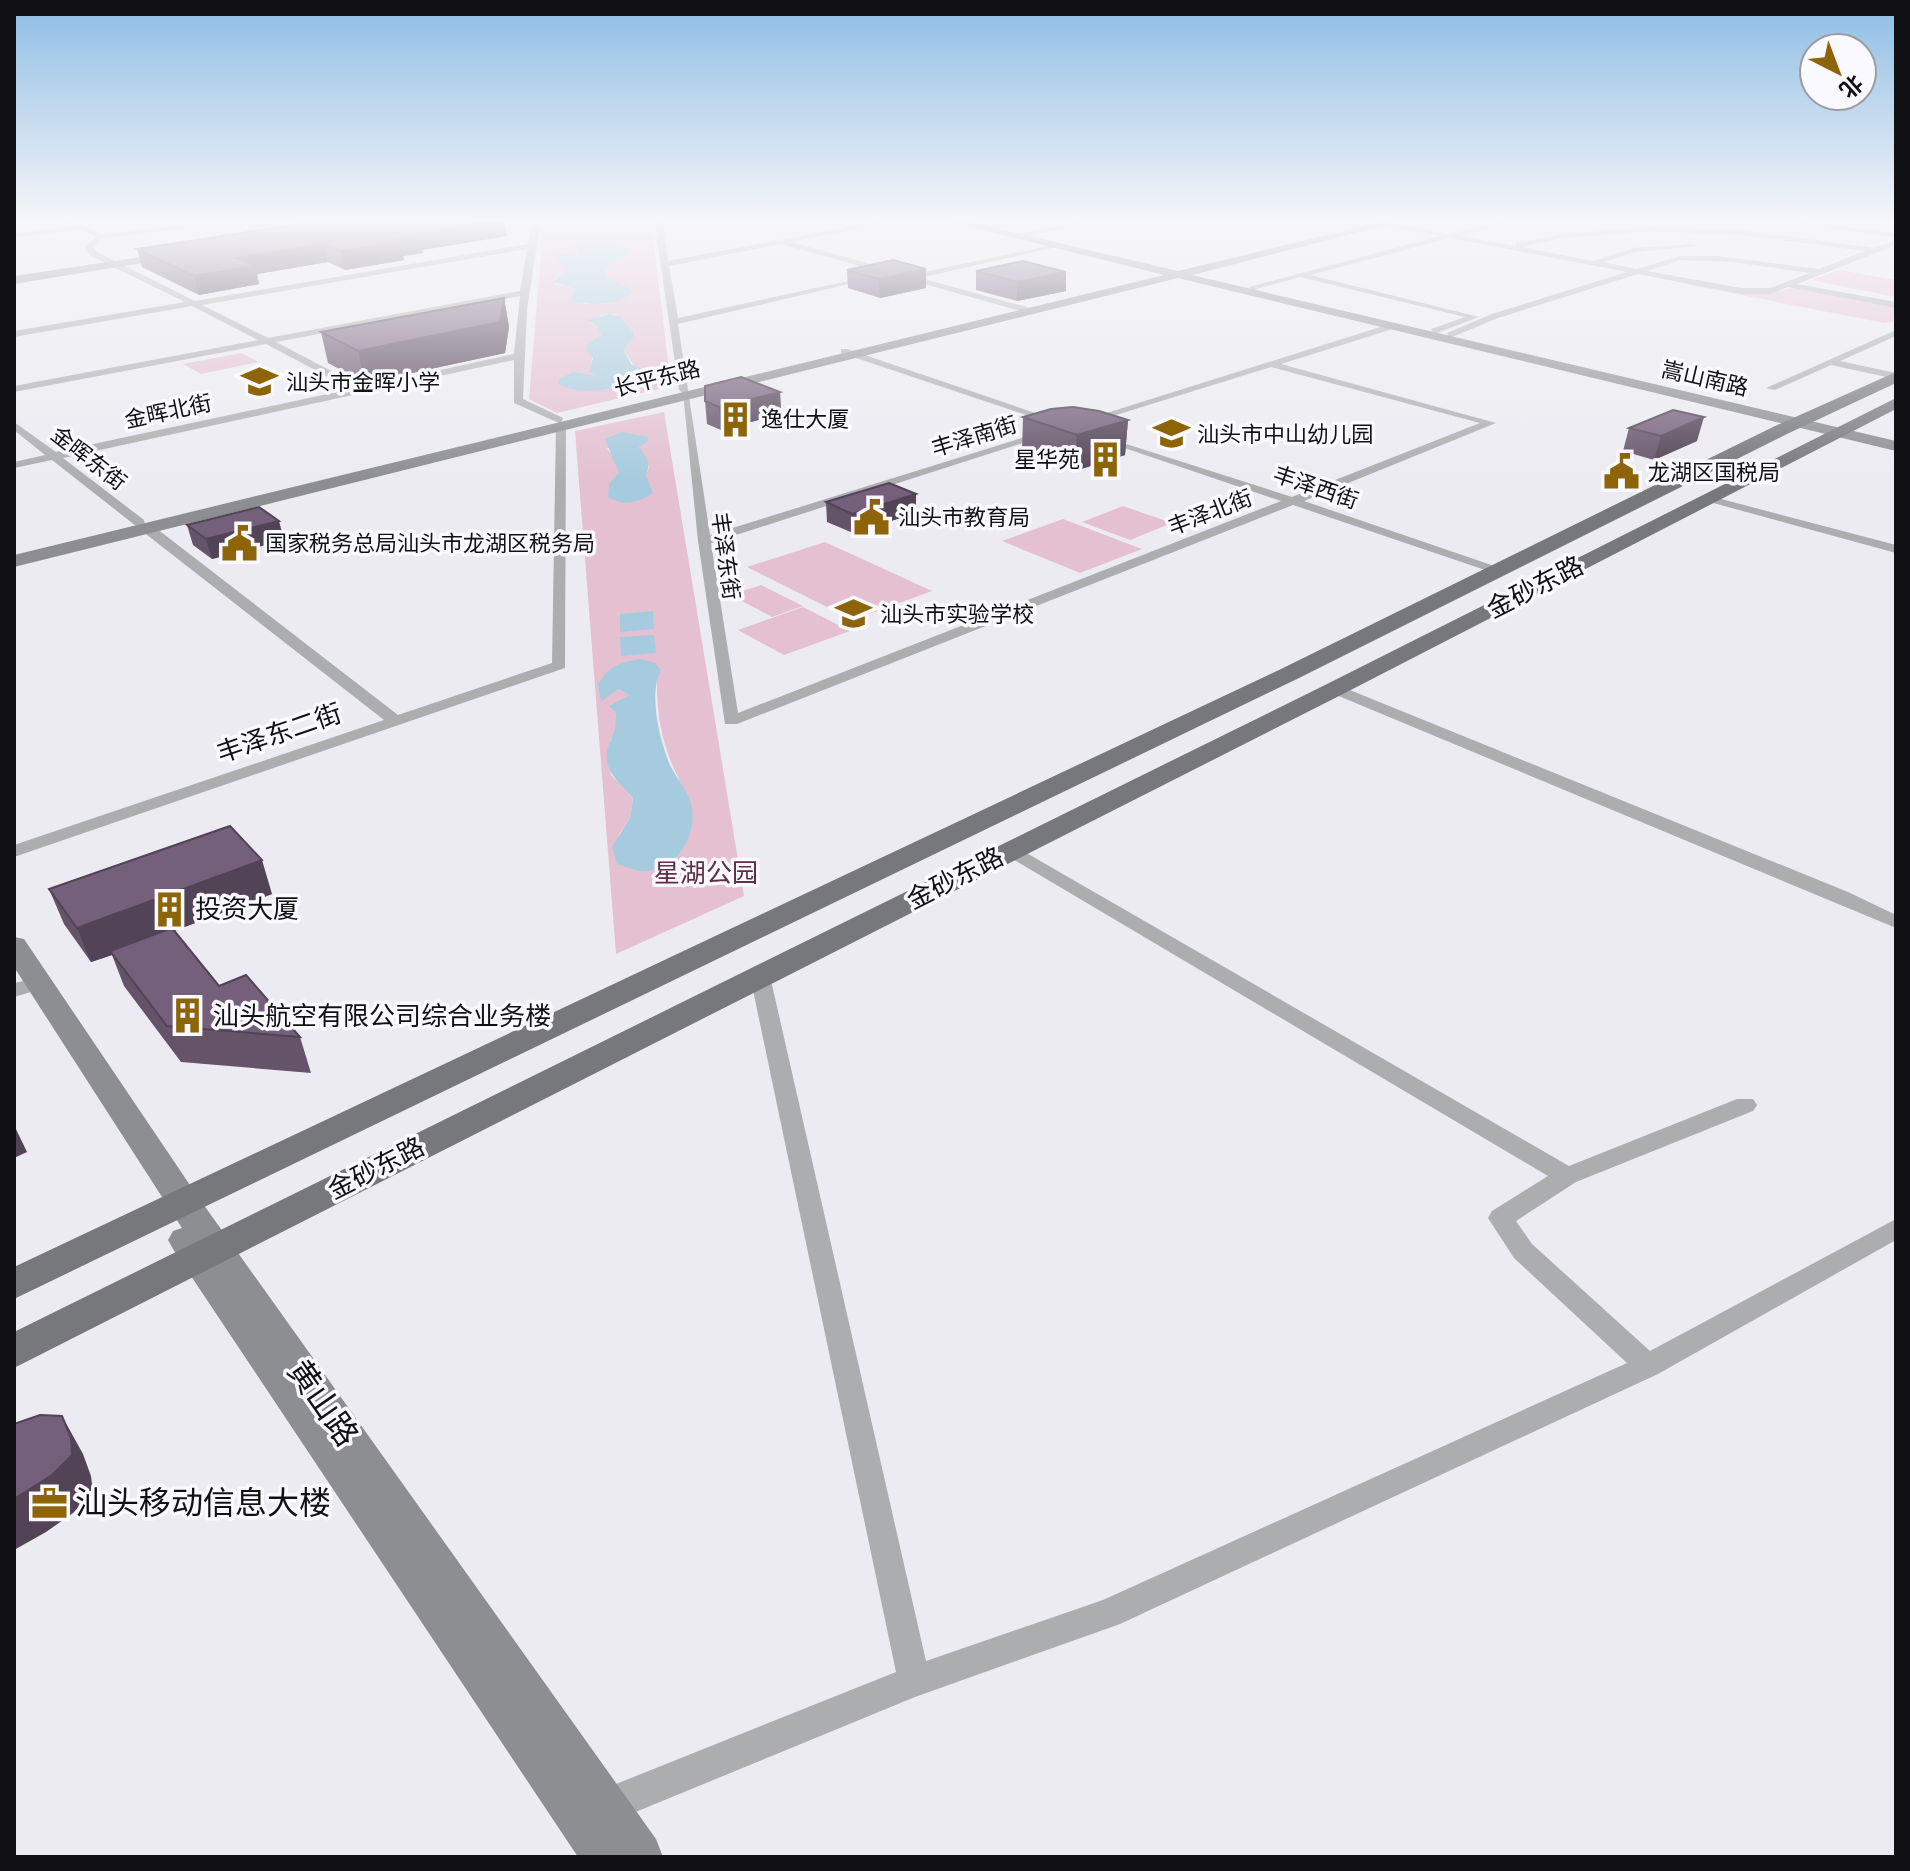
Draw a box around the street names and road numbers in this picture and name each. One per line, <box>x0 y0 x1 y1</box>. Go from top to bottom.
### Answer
street label: 长平东路 <box>611 353 703 403</box>
street label: 嵩山南路 <box>1659 353 1751 403</box>
street label: 金晖北街 <box>122 387 214 435</box>
street label: 丰泽南街 <box>928 409 1020 463</box>
street label: 金晖东街 <box>45 419 133 497</box>
street label: 丰泽西街 <box>1270 458 1362 516</box>
street label: 丰泽北街 <box>1164 482 1256 542</box>
street label: 丰泽东街 <box>705 510 747 602</box>
street label: 金砂东路 <box>1480 546 1589 626</box>
street label: 丰泽东二街 <box>211 694 346 770</box>
street label: 金砂东路 <box>900 837 1009 917</box>
street label: 金砂东路 <box>321 1127 430 1207</box>
street label: 黄山路 <box>278 1350 369 1454</box>

